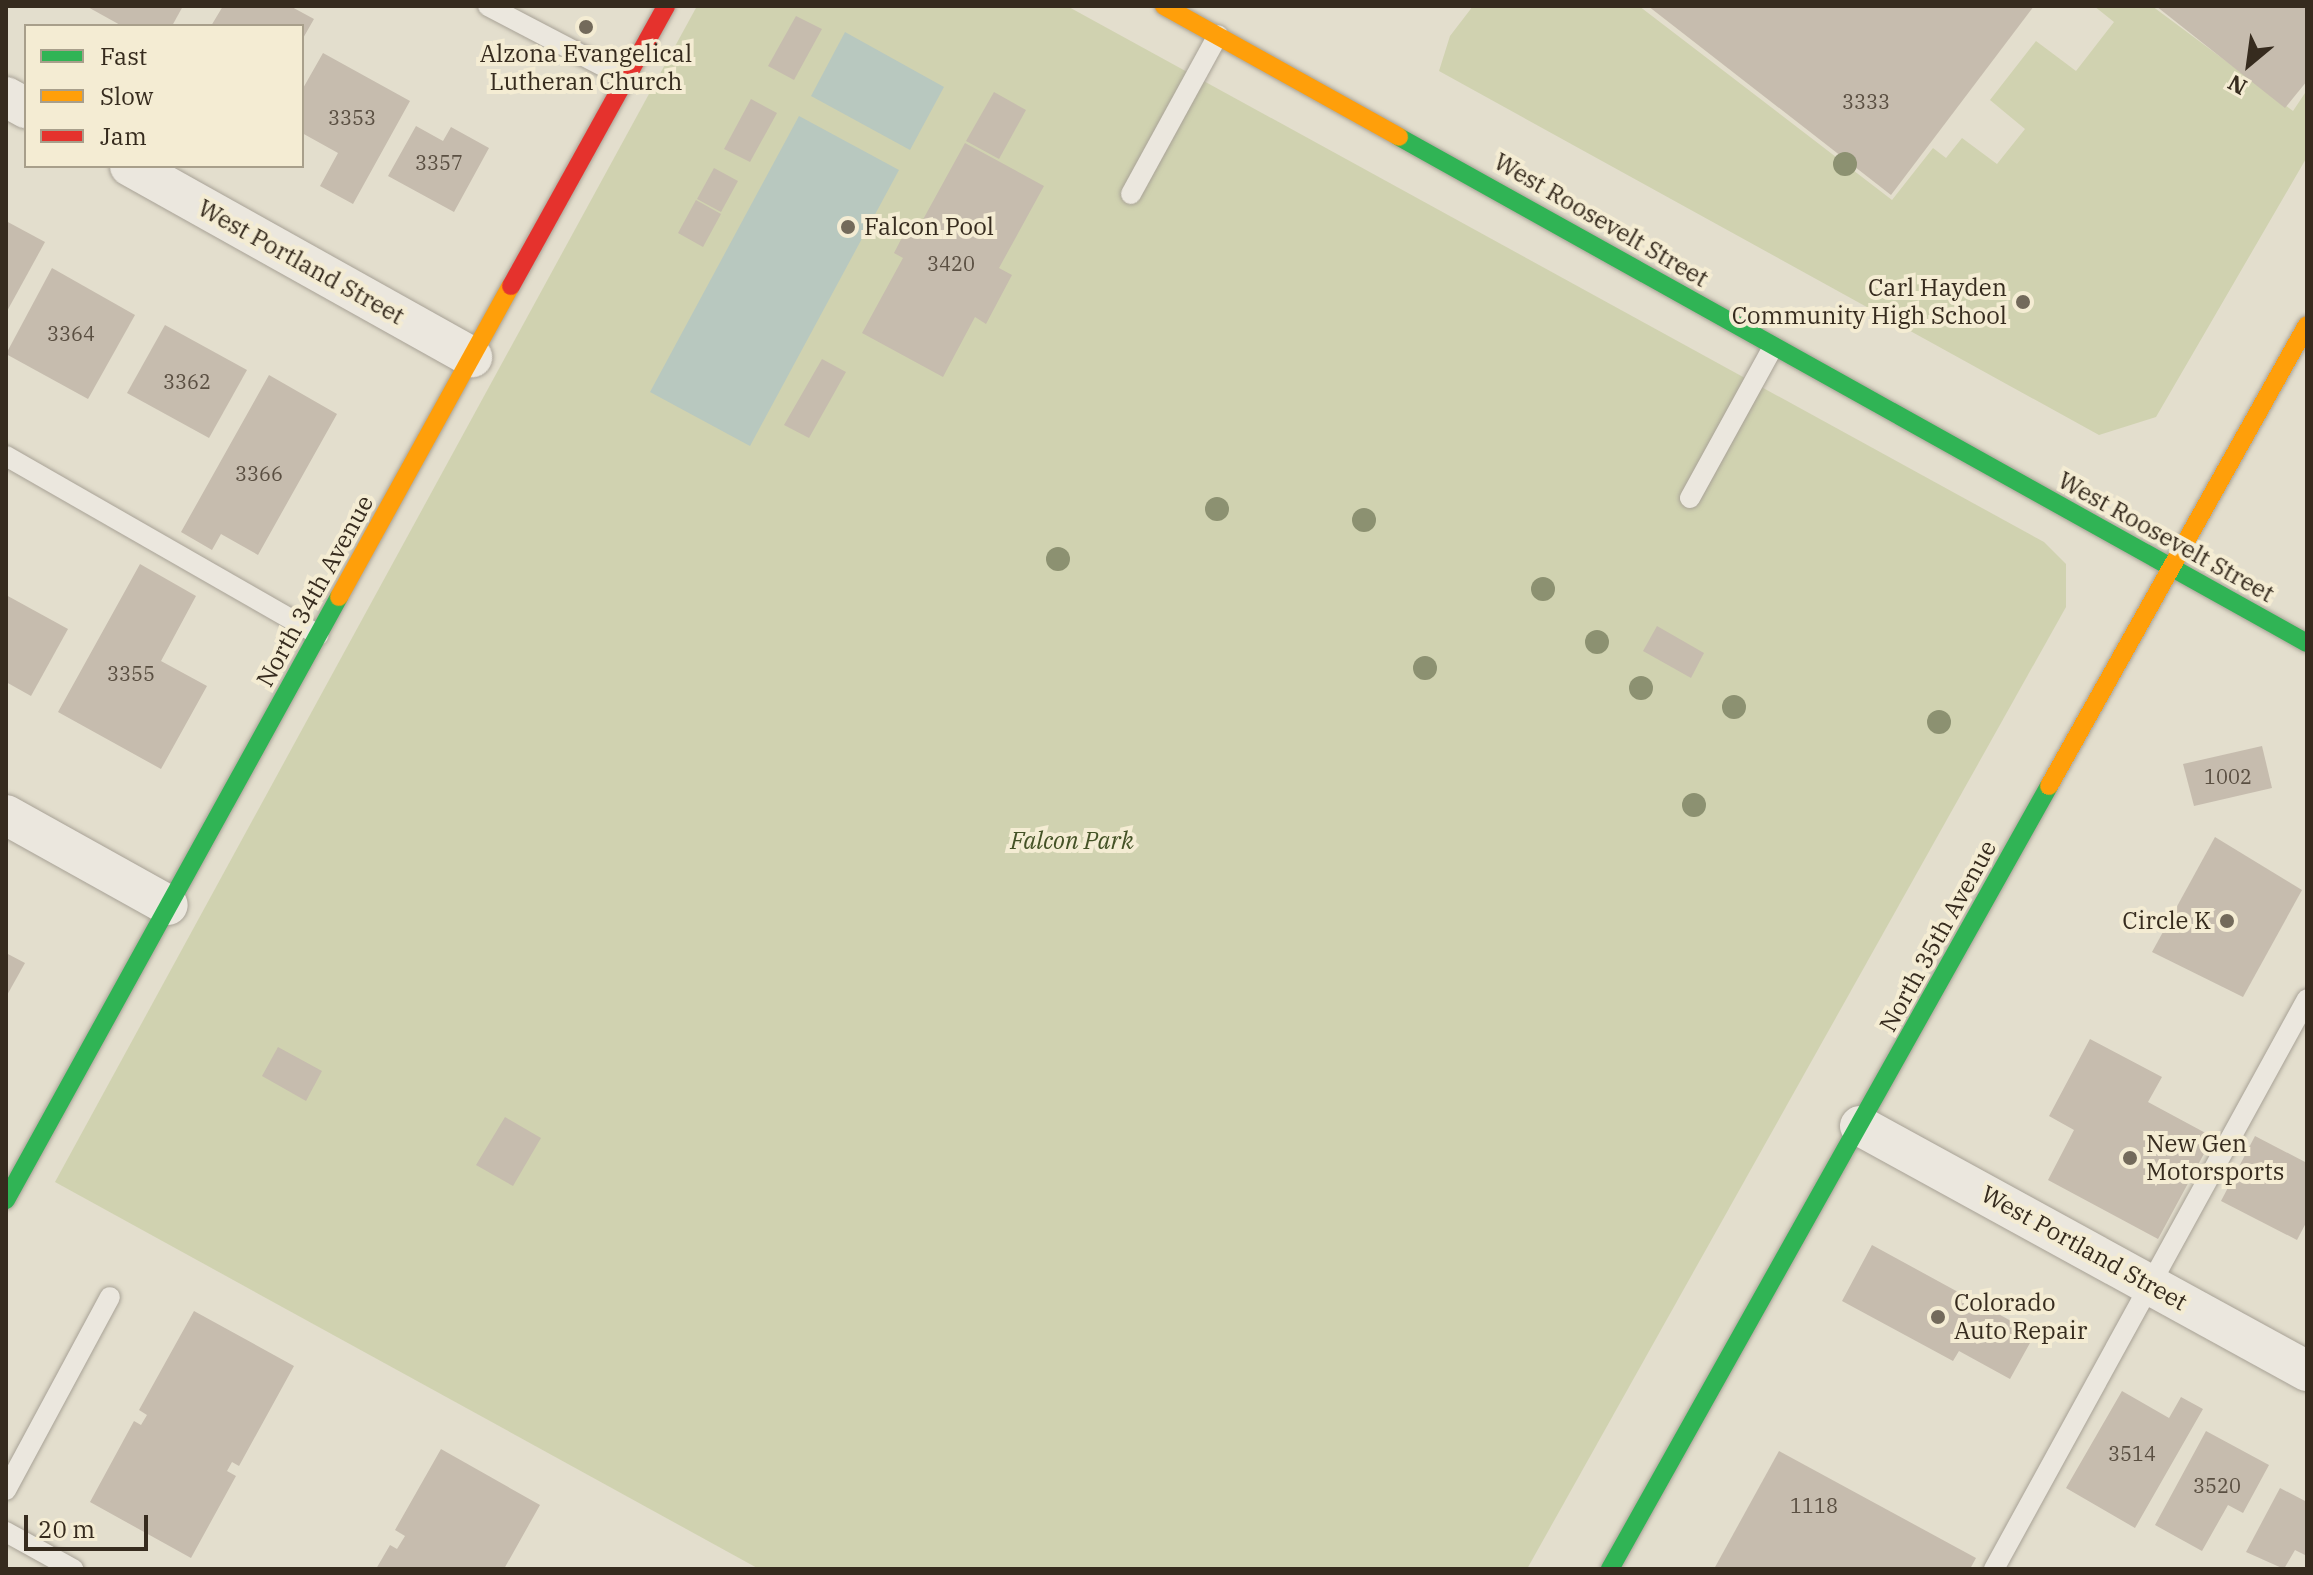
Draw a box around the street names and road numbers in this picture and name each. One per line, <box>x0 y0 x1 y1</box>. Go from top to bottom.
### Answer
street label: West Roosevelt Street <box>1489 147 1713 293</box>
street label: West Portland Street <box>193 193 409 331</box>
street label: West Roosevelt Street <box>2053 466 2279 608</box>
street label: North 34th Avenue <box>250 490 380 692</box>
street label: North 35th Avenue <box>1873 835 2003 1037</box>
street label: West Portland Street <box>1976 1179 2192 1317</box>

